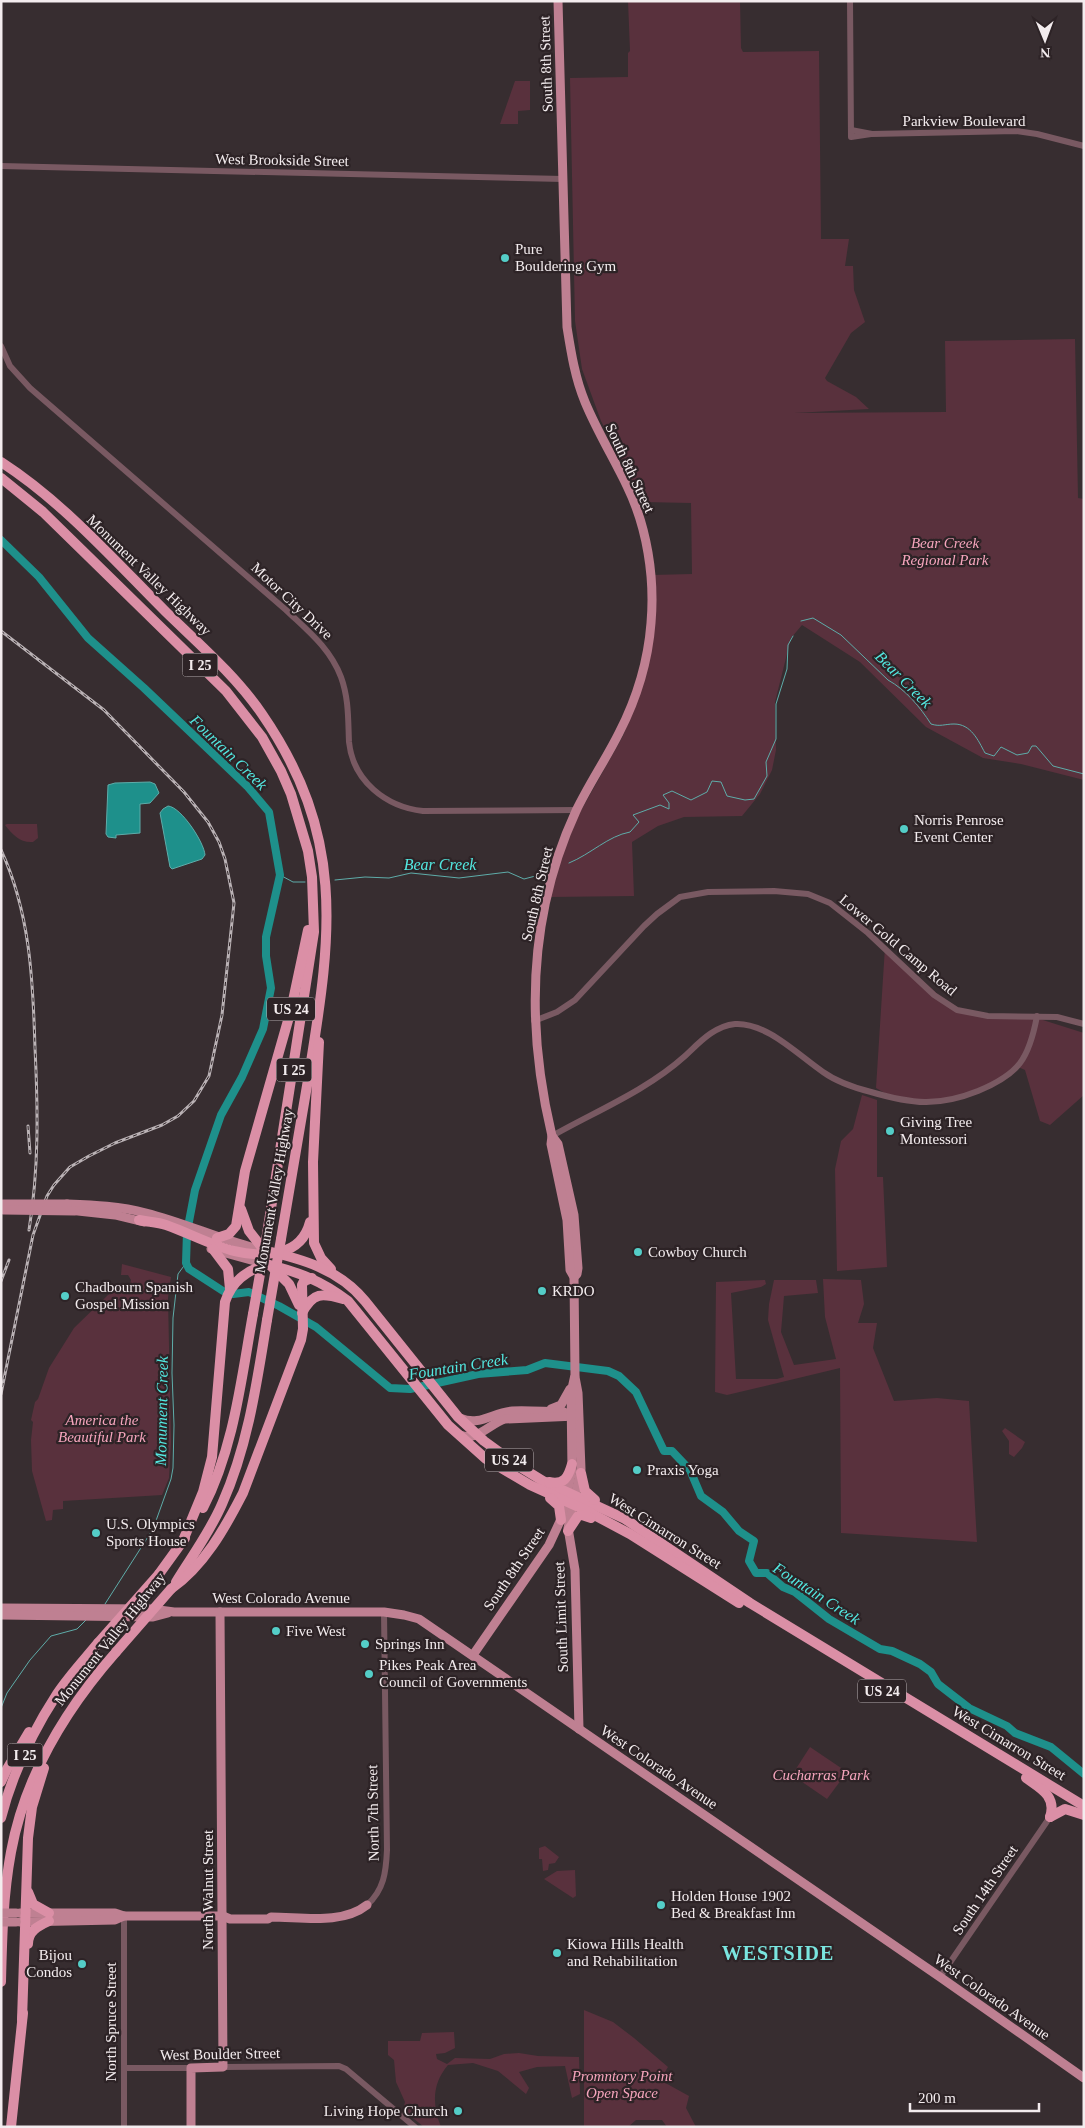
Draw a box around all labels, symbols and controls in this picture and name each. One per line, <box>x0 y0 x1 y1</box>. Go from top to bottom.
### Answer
street label: South 8th Street <box>536 15 556 113</box>
north arrow <box>1020 15 1070 65</box>
text: N <box>1040 45 1050 60</box>
street label: Parkview Boulevard <box>903 113 1026 129</box>
street label: West Brookside Street <box>215 151 350 169</box>
place label: Pure Bouldering Gym <box>515 241 617 274</box>
marker: Pure Bouldering Gym <box>499 252 511 264</box>
street label: South 8th Street <box>602 421 658 516</box>
street label: Monument Valley Highway <box>84 511 215 639</box>
park label: Bear Creek Regional Park <box>900 535 989 568</box>
street label: Motor City Drive <box>248 559 336 643</box>
water label: Bear Creek <box>872 648 936 712</box>
road number: I 25 <box>182 654 218 676</box>
water label: Fountain Creek <box>186 711 271 794</box>
place label: Norris Penrose Event Center <box>914 812 1004 845</box>
marker: Norris Penrose Event Center <box>898 823 910 835</box>
street label: South 8th Street <box>518 844 556 943</box>
water label: Bear Creek <box>404 856 477 873</box>
street label: Lower Gold Camp Road <box>836 891 960 999</box>
road number: US 24 <box>267 998 315 1021</box>
road number: I 25 <box>276 1058 312 1082</box>
street label: Monument Valley Highway <box>252 1107 296 1274</box>
place label: Giving Tree Montessori <box>900 1114 972 1147</box>
marker: Giving Tree Montessori <box>884 1125 896 1137</box>
place label: Cowboy Church <box>648 1244 747 1260</box>
marker: Cowboy Church <box>632 1246 644 1258</box>
place label: Chadbourn Spanish Gospel Mission <box>75 1279 193 1312</box>
place label: KRDO <box>552 1283 595 1299</box>
marker: KRDO <box>536 1285 548 1297</box>
marker: Chadbourn Spanish Gospel Mission <box>59 1290 71 1302</box>
water label: Fountain Creek <box>406 1350 510 1383</box>
water label: Monument Creek <box>152 1355 171 1467</box>
park label: America the Beautiful Park <box>58 1412 146 1445</box>
road number: US 24 <box>485 1448 533 1472</box>
place label: Praxis Yoga <box>647 1462 719 1478</box>
marker: Praxis Yoga <box>631 1464 643 1476</box>
street label: West Cimarron Street <box>606 1490 725 1573</box>
place label: U.S. Olympics Sports House <box>106 1516 195 1549</box>
street label: South 8th Street <box>480 1524 548 1614</box>
marker: U.S. Olympics Sports House <box>90 1527 102 1539</box>
water label: Fountain Creek <box>769 1558 864 1628</box>
street label: South Limit Street <box>551 1561 571 1673</box>
street label: Monument Valley Highway <box>51 1569 169 1709</box>
street label: West Colorado Avenue <box>212 1590 350 1606</box>
place label: Five West <box>286 1623 347 1639</box>
marker: Five West <box>270 1625 282 1637</box>
place label: Springs Inn <box>375 1636 445 1652</box>
marker: Springs Inn <box>359 1638 371 1650</box>
place label: Pikes Peak Area Council of Governments <box>379 1657 527 1690</box>
marker: Pikes Peak Area Council of Governments <box>363 1668 375 1680</box>
road number: US 24 <box>858 1680 906 1702</box>
street label: West Cimarron Street <box>949 1703 1069 1784</box>
street label: West Colorado Avenue <box>597 1722 721 1812</box>
road number: I 25 <box>8 1744 42 1766</box>
street label: North 7th Street <box>364 1764 382 1861</box>
park label: Cucharras Park <box>772 1767 870 1783</box>
street label: North Walnut Street <box>200 1829 216 1950</box>
street label: South 14th Street <box>949 1842 1021 1938</box>
place label: Holden House 1902 Bed & Breakfast Inn <box>671 1888 796 1921</box>
marker: Holden House 1902 Bed & Breakfast Inn <box>655 1899 667 1911</box>
place label: Kiowa Hills Health and Rehabilitation <box>567 1936 684 1969</box>
district label: WESTSIDE <box>722 1942 834 1964</box>
place label: Bijou Condos <box>26 1947 72 1980</box>
marker: Kiowa Hills Health and Rehabilitation <box>551 1947 563 1959</box>
street label: West Colorado Avenue <box>931 1951 1053 2043</box>
marker: Bijou Condos <box>76 1958 88 1970</box>
street label: North Spruce Street <box>103 1962 119 2082</box>
street label: West Boulder Street <box>160 2045 281 2063</box>
park label: Promntory Point Open Space <box>571 2068 673 2101</box>
scale bar <box>910 2080 1039 2112</box>
text: 200 m <box>918 2090 956 2106</box>
place label: Living Hope Church <box>324 2103 448 2119</box>
marker: Living Hope Church <box>452 2105 464 2117</box>

